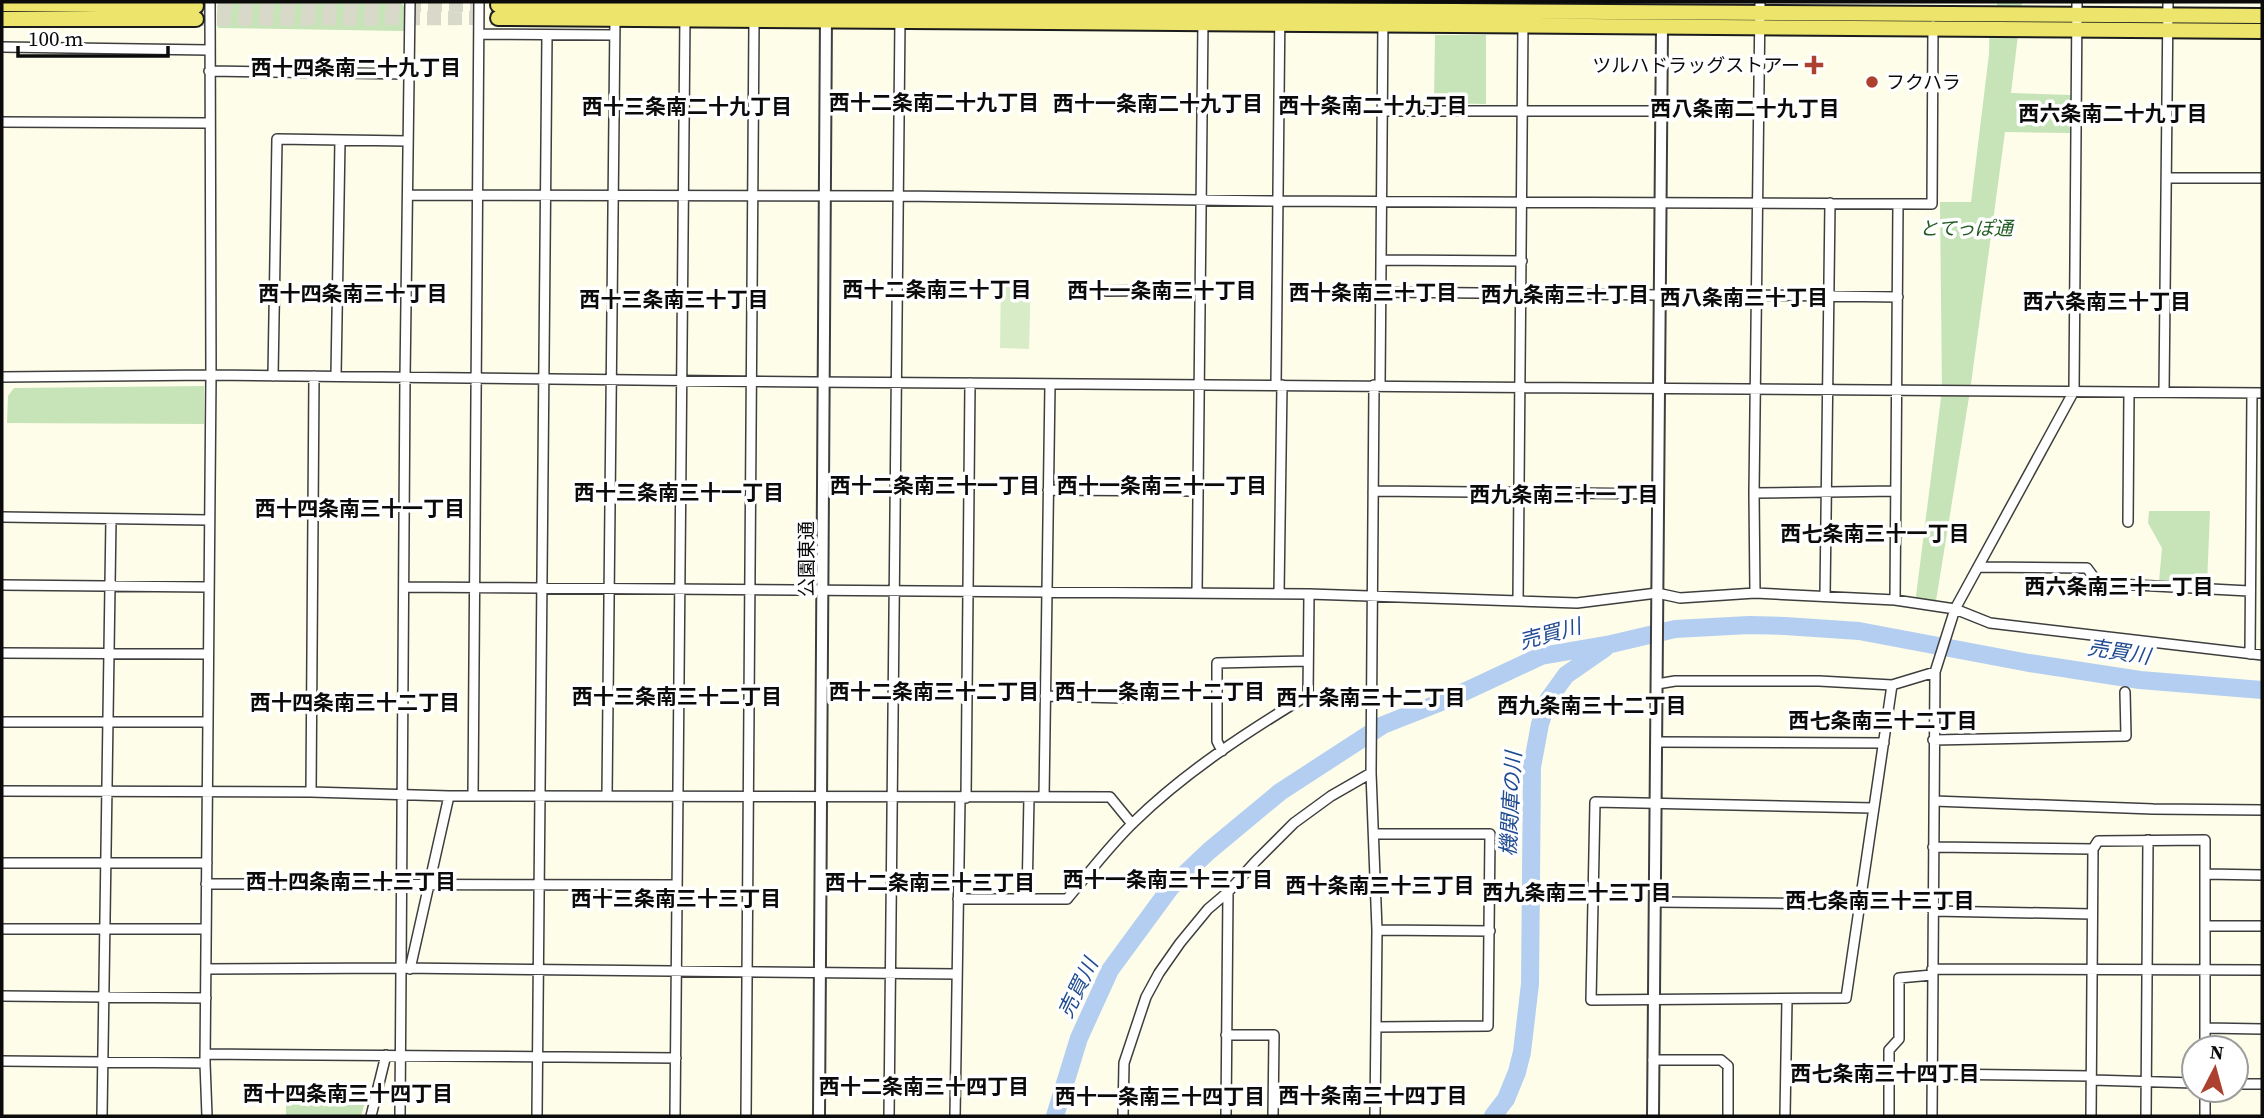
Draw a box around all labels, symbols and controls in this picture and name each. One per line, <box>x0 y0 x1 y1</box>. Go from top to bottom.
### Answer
scale bar <box>18 14 168 58</box>
text: 100 m <box>28 24 83 53</box>
place label: ツルハドラッグストアー <box>1592 52 1800 78</box>
district label: 西十四条南二十九丁目 <box>251 53 461 82</box>
marker: ツルハドラッグストアー <box>1806 57 1822 73</box>
place label: フクハラ <box>1886 69 1961 95</box>
marker: フクハラ <box>1864 74 1880 90</box>
district label: 西十二条南二十九丁目 <box>829 88 1039 117</box>
district label: 西十一条南二十九丁目 <box>1053 89 1263 118</box>
district label: 西十条南二十九丁目 <box>1279 91 1468 120</box>
district label: 西十三条南二十九丁目 <box>582 92 792 121</box>
district label: 西八条南二十九丁目 <box>1651 94 1840 123</box>
district label: 西六条南二十九丁目 <box>2019 99 2208 128</box>
park label: とてっぽ通 <box>1919 215 2016 241</box>
district label: 西十二条南三十丁目 <box>843 275 1032 304</box>
district label: 西十一条南三十丁目 <box>1068 276 1257 305</box>
district label: 西十条南三十丁目 <box>1289 278 1457 307</box>
district label: 西十四条南三十丁目 <box>259 279 448 308</box>
district label: 西九条南三十丁目 <box>1481 280 1649 309</box>
district label: 西八条南三十丁目 <box>1660 283 1828 312</box>
district label: 西十三条南三十丁目 <box>580 285 769 314</box>
district label: 西六条南三十丁目 <box>2023 287 2191 316</box>
district label: 西十二条南三十一丁目 <box>830 471 1040 500</box>
district label: 西十一条南三十一丁目 <box>1057 471 1267 500</box>
district label: 西十三条南三十一丁目 <box>574 478 784 507</box>
district label: 西九条南三十一丁目 <box>1470 480 1659 509</box>
district label: 西十四条南三十一丁目 <box>255 494 465 523</box>
district label: 西七条南三十一丁目 <box>1781 519 1970 548</box>
street label: 公園東通 <box>793 521 819 597</box>
district label: 西六条南三十一丁目 <box>2025 572 2214 601</box>
water label: 売買川 <box>1516 611 1586 656</box>
water label: 売買川 <box>2086 632 2154 671</box>
district label: 西十二条南三十二丁目 <box>829 677 1039 706</box>
district label: 西十一条南三十二丁目 <box>1055 677 1265 706</box>
district label: 西十三条南三十二丁目 <box>572 682 782 711</box>
district label: 西十条南三十二丁目 <box>1277 683 1466 712</box>
district label: 西十四条南三十二丁目 <box>250 688 460 717</box>
district label: 西九条南三十二丁目 <box>1498 691 1687 720</box>
district label: 西七条南三十二丁目 <box>1789 706 1978 735</box>
water label: 機関庫の川 <box>1493 749 1528 857</box>
district label: 西十一条南三十三丁目 <box>1063 865 1273 894</box>
district label: 西十四条南三十三丁目 <box>246 867 456 896</box>
district label: 西十二条南三十三丁目 <box>825 868 1035 897</box>
district label: 西十条南三十三丁目 <box>1286 871 1475 900</box>
district label: 西九条南三十三丁目 <box>1483 878 1672 907</box>
district label: 西十三条南三十三丁目 <box>571 884 781 913</box>
district label: 西七条南三十三丁目 <box>1786 886 1975 915</box>
water label: 売買川 <box>1051 951 1105 1022</box>
north arrow <box>2180 1034 2250 1104</box>
text: N <box>2209 1038 2225 1066</box>
district label: 西七条南三十四丁目 <box>1791 1059 1980 1088</box>
district label: 西十二条南三十四丁目 <box>819 1072 1029 1101</box>
district label: 西十四条南三十四丁目 <box>243 1079 453 1108</box>
district label: 西十条南三十四丁目 <box>1279 1081 1468 1110</box>
district label: 西十一条南三十四丁目 <box>1055 1082 1265 1111</box>

